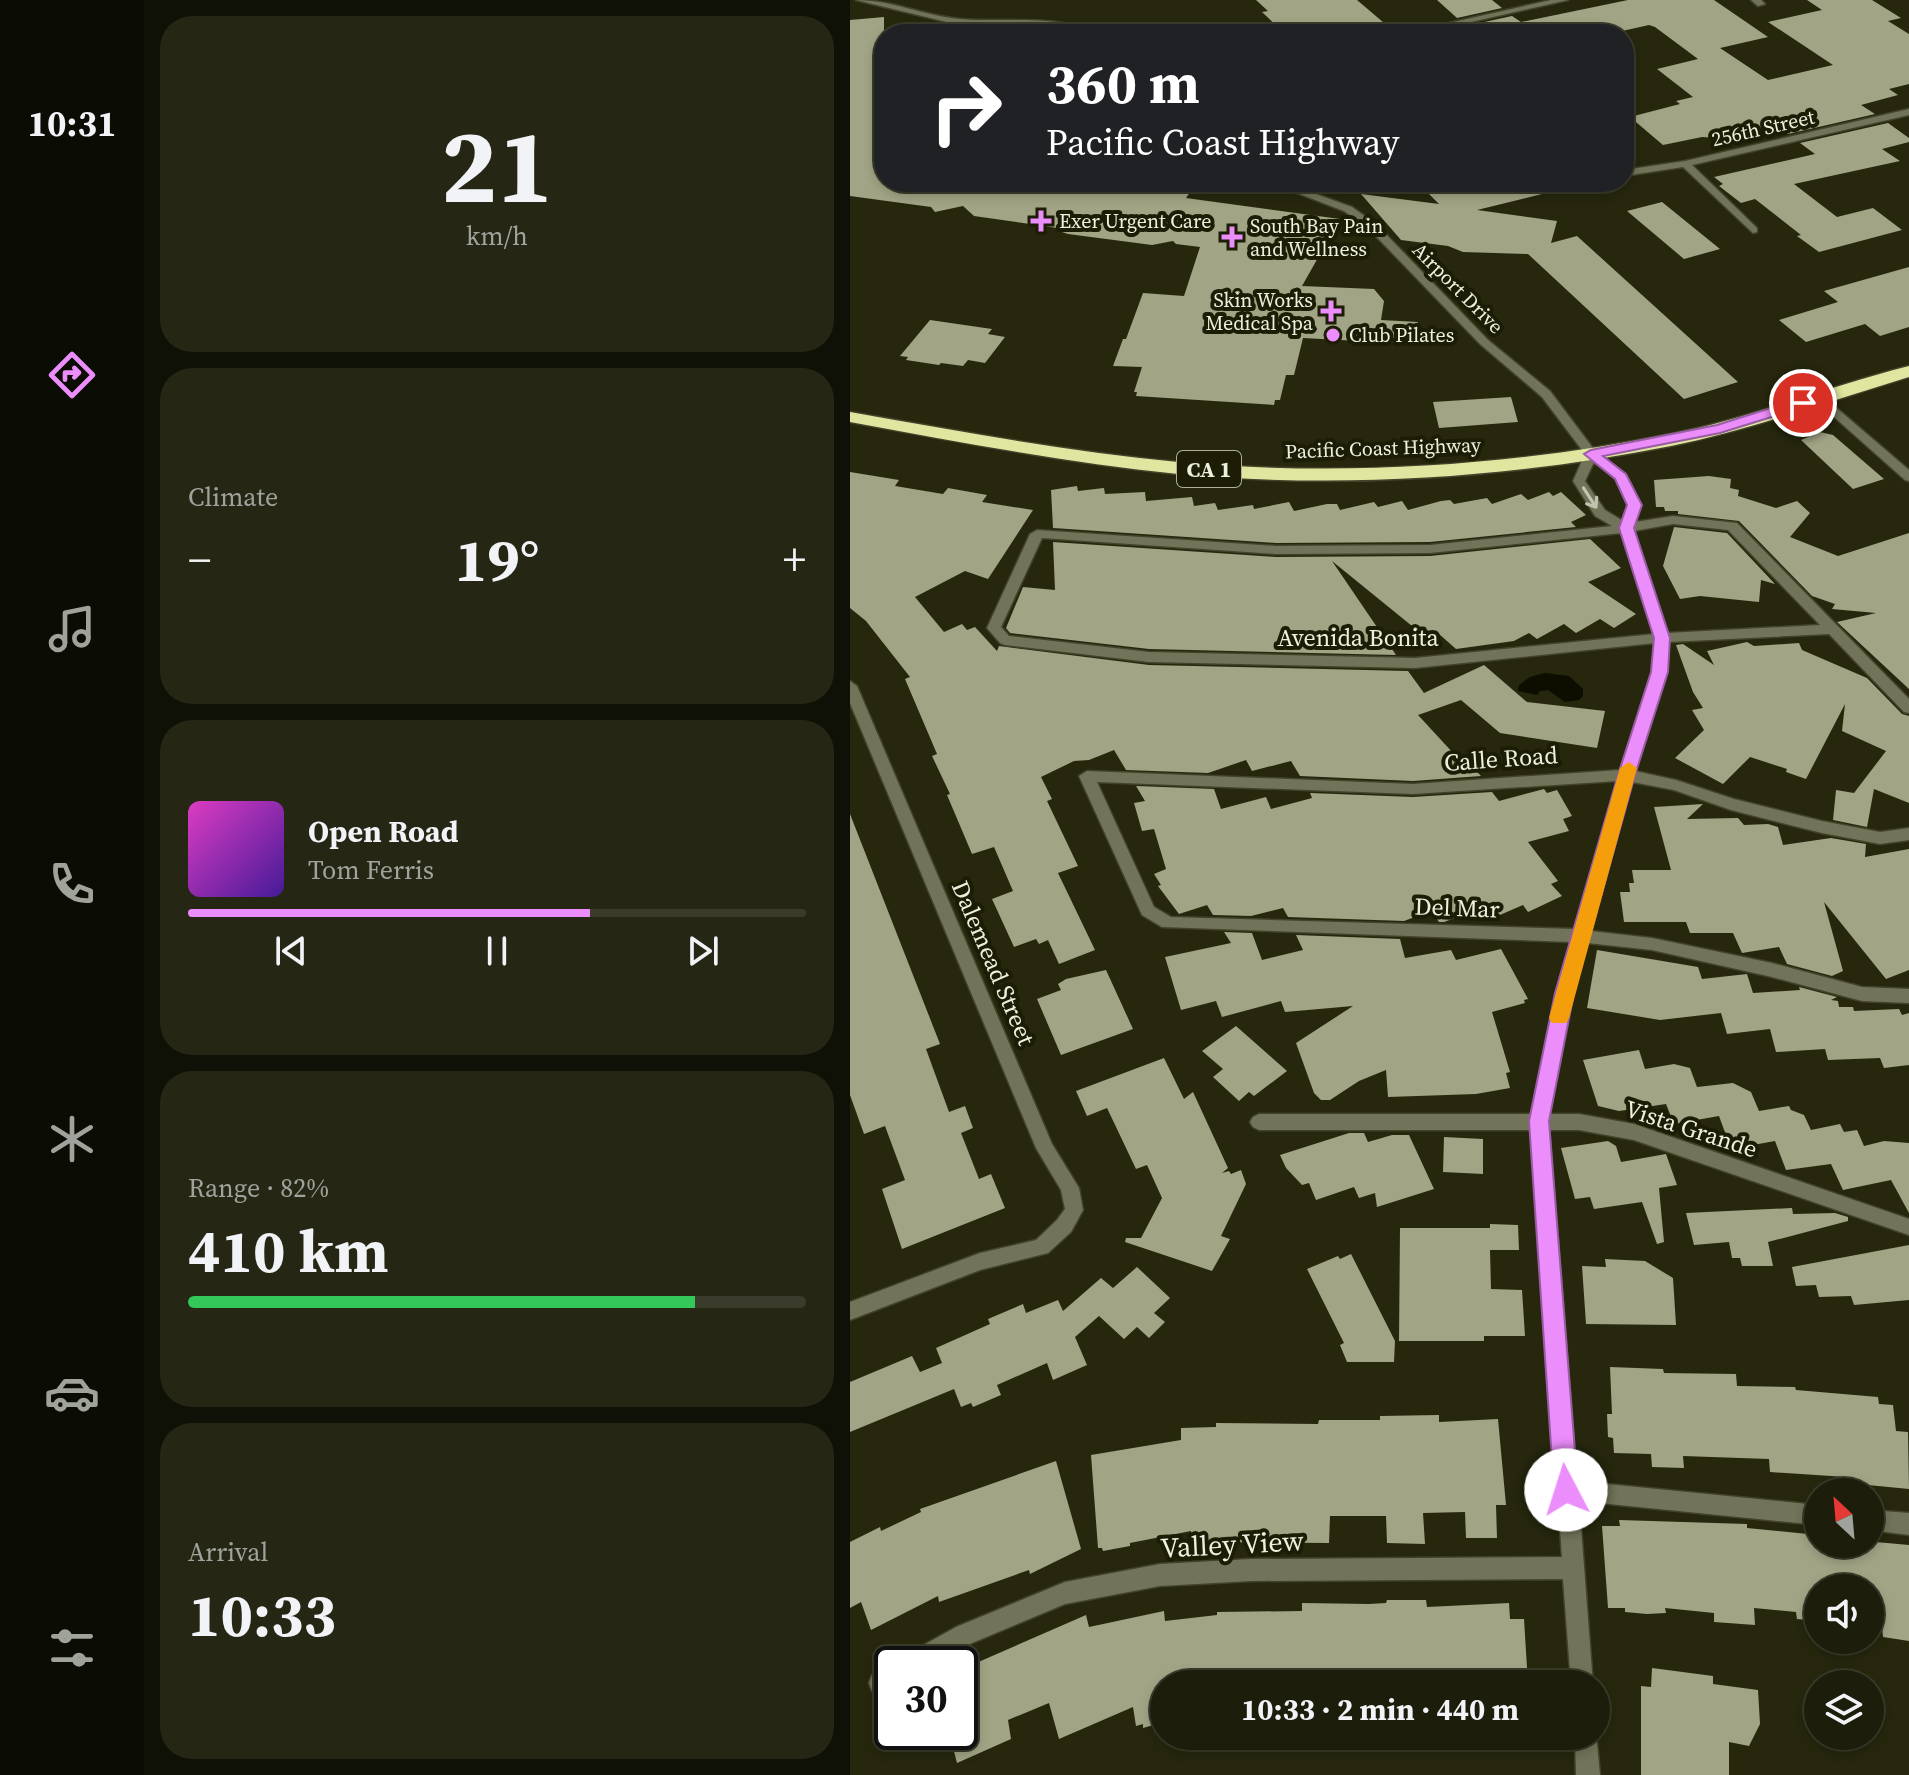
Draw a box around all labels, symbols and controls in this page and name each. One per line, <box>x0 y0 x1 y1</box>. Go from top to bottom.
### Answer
text: 360 m <box>1046 45 1200 122</box>
icon: right <box>914 56 1018 160</box>
text: 21 <box>441 94 553 237</box>
text: 10:31 <box>28 99 116 148</box>
street label: 256th Street <box>1709 102 1818 153</box>
text: Pacific Coast Highway <box>1046 118 1399 167</box>
place label: Exer Urgent Care <box>1059 207 1211 235</box>
marker: Exer Urgent Care <box>1030 210 1052 232</box>
place label: South Bay Pain and Wellness <box>1250 212 1383 263</box>
text: km/h <box>466 218 528 254</box>
marker: South Bay Pain and Wellness <box>1221 226 1243 248</box>
street label: Airport Drive <box>1406 236 1510 340</box>
place label: Skin Works Medical Spa <box>1205 286 1314 337</box>
marker: Skin Works Medical Spa <box>1320 300 1342 322</box>
place label: Club Pilates <box>1349 321 1455 349</box>
marker: Club Pilates <box>1324 326 1342 344</box>
icon: directions <box>44 347 100 403</box>
pin <box>1769 369 1837 437</box>
icon: arrive <box>1781 381 1825 425</box>
street label: Pacific Coast Highway <box>1284 431 1482 465</box>
road number: CA 1 <box>1177 451 1241 487</box>
text: Climate <box>188 479 278 515</box>
one-way arrow <box>1582 486 1598 509</box>
text: 19° <box>455 519 539 601</box>
text: − <box>188 529 211 590</box>
text: + <box>783 529 806 590</box>
icon: music <box>44 601 100 657</box>
street label: Avenida Bonita <box>1277 621 1439 654</box>
street label: Calle Road <box>1443 738 1559 779</box>
text: Open Road <box>308 811 459 852</box>
text: Tom Ferris <box>308 852 434 888</box>
icon: phone <box>44 856 100 912</box>
street label: Dalemead Street <box>944 875 1043 1050</box>
street label: Del Mar <box>1414 890 1500 925</box>
icon: previous <box>269 929 313 973</box>
icon: pause <box>475 929 519 973</box>
icon: next <box>681 929 725 973</box>
street label: Vista Grande <box>1621 1092 1762 1165</box>
icon: climate <box>44 1111 100 1167</box>
text: Range · 82% <box>188 1170 329 1206</box>
text: 410 km <box>188 1210 389 1292</box>
icon: car <box>44 1365 100 1421</box>
position arrow <box>1524 1448 1608 1532</box>
north arrow <box>1804 1478 1884 1558</box>
map controls <box>1804 1478 1884 1750</box>
street label: Valley View <box>1159 1521 1305 1567</box>
text: Arrival <box>188 1534 268 1570</box>
text: 10:33 <box>188 1574 336 1656</box>
button: sound <box>1804 1574 1884 1654</box>
icon: filters <box>44 1620 100 1676</box>
speed limit sign: 30 <box>874 1646 978 1750</box>
button: layers <box>1804 1670 1884 1750</box>
text: 10:33 · 2 min · 440 m <box>1241 1689 1519 1730</box>

